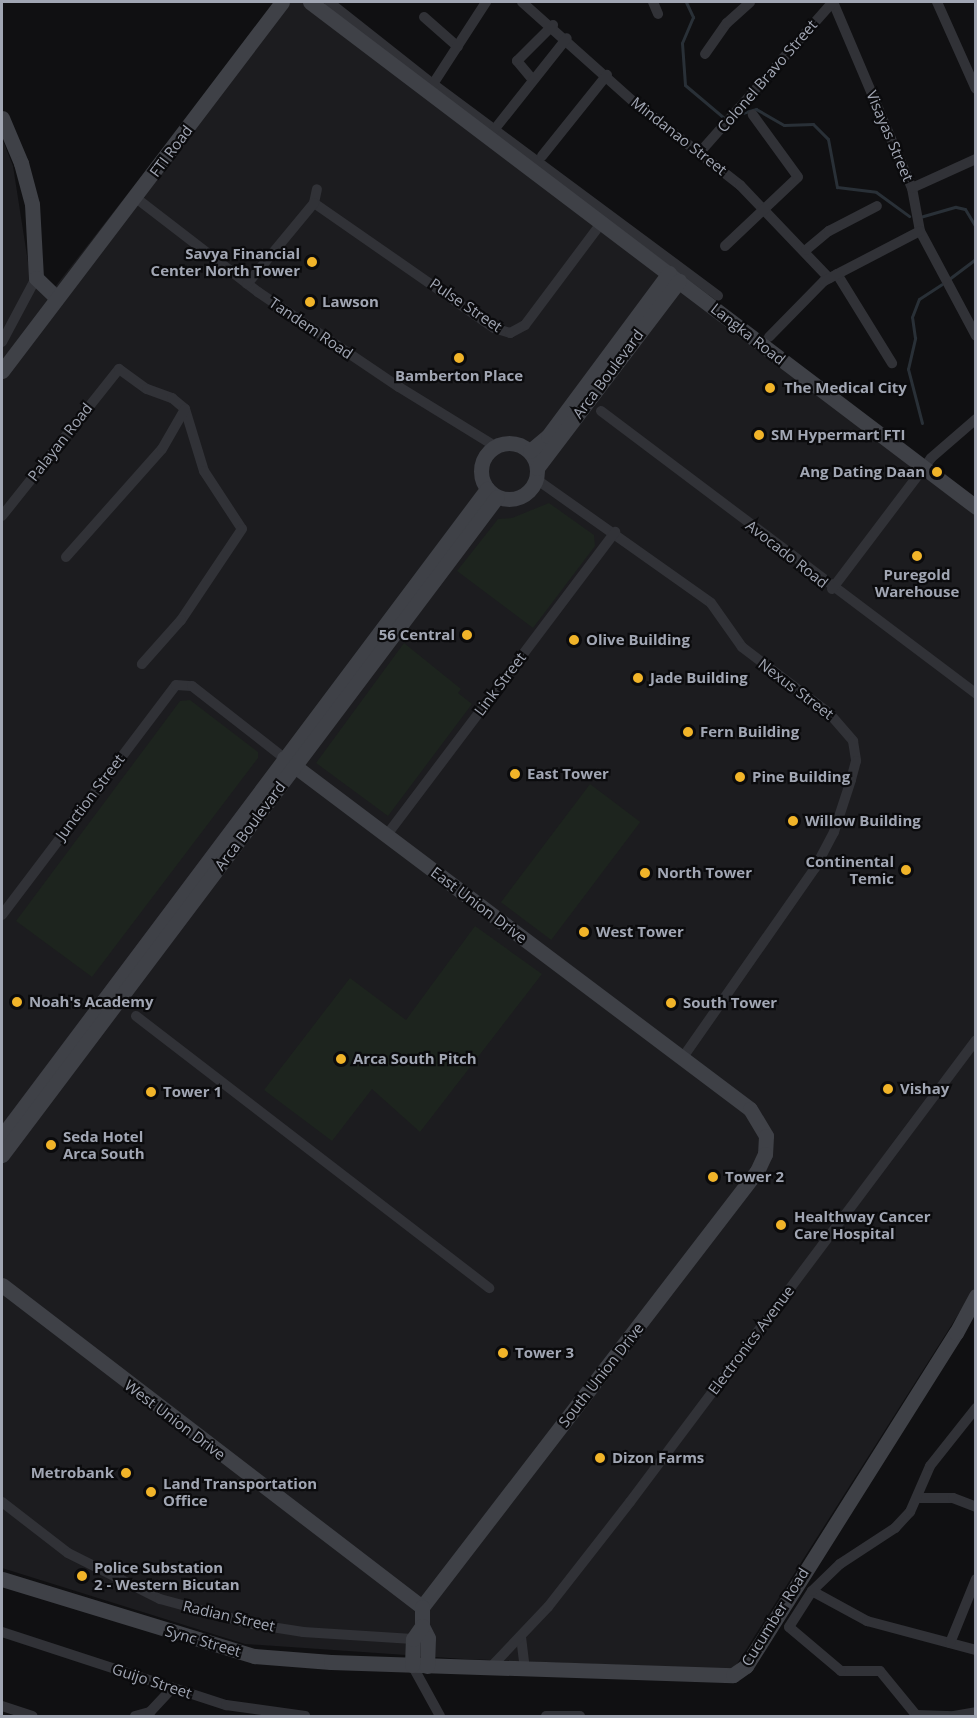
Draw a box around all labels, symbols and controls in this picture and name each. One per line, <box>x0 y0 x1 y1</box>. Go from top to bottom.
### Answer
street label: Colonel Bravo Street <box>713 16 821 136</box>
street label: Visayas Street <box>863 88 917 184</box>
street label: Mindanao Street <box>628 93 730 179</box>
street label: FTI Road <box>146 122 196 180</box>
place label: Savya Financial Center North Tower <box>151 244 300 279</box>
marker: Savya Financial Center North Tower <box>305 255 319 269</box>
street label: Pulse Street <box>426 274 506 336</box>
street label: Tandem Road <box>266 293 356 363</box>
place label: Lawson <box>322 293 379 311</box>
marker: Lawson <box>303 295 317 309</box>
street label: Langka Road <box>707 299 789 369</box>
street label: Arca Boulevard <box>569 326 647 422</box>
marker: Bamberton Place <box>452 351 466 365</box>
place label: Bamberton Place <box>395 367 523 385</box>
marker: The Medical City <box>761 379 779 397</box>
place label: The Medical City <box>784 379 907 397</box>
street label: Palayan Road <box>24 399 96 485</box>
place label: SM Hypermart FTI <box>771 426 905 444</box>
marker: SM Hypermart FTI <box>752 428 766 442</box>
place label: Ang Dating Daan <box>800 463 925 481</box>
marker: Ang Dating Daan <box>930 465 944 479</box>
street label: Avocado Road <box>742 516 832 592</box>
marker: Puregold Warehouse <box>910 549 924 563</box>
place label: Puregold Warehouse <box>875 565 959 600</box>
place label: 56 Central <box>379 626 455 644</box>
marker: 56 Central <box>460 628 474 642</box>
place label: Olive Building <box>586 631 690 649</box>
marker: Olive Building <box>567 633 581 647</box>
street label: Link Street <box>470 649 530 719</box>
street label: Nexus Street <box>755 655 837 723</box>
place label: Jade Building <box>650 669 748 687</box>
marker: Jade Building <box>631 671 645 685</box>
place label: Fern Building <box>700 723 799 741</box>
marker: Fern Building <box>681 725 695 739</box>
street label: Junction Street <box>52 751 128 843</box>
place label: East Tower <box>527 765 609 783</box>
marker: East Tower <box>508 767 522 781</box>
place label: Pine Building <box>752 768 850 786</box>
marker: Pine Building <box>733 770 747 784</box>
street label: Arca Boulevard <box>211 778 289 874</box>
place label: Willow Building <box>805 812 921 830</box>
marker: Willow Building <box>786 814 800 828</box>
place label: Continental Temic <box>805 852 894 887</box>
street label: East Union Drive <box>427 863 531 947</box>
marker: Continental Temic <box>899 863 913 877</box>
place label: North Tower <box>657 864 752 882</box>
marker: North Tower <box>638 866 652 880</box>
place label: West Tower <box>596 923 684 941</box>
marker: West Tower <box>577 925 591 939</box>
place label: Noah's Academy <box>29 993 153 1011</box>
place label: South Tower <box>683 994 777 1012</box>
marker: Noah's Academy <box>10 995 24 1009</box>
marker: South Tower <box>664 996 678 1010</box>
place label: Arca South Pitch <box>353 1050 477 1068</box>
marker: Arca South Pitch <box>334 1052 348 1066</box>
place label: Vishay <box>900 1080 949 1098</box>
marker: Vishay <box>881 1082 895 1096</box>
place label: Tower 1 <box>163 1083 222 1101</box>
marker: Tower 1 <box>144 1085 158 1099</box>
place label: Seda Hotel Arca South <box>63 1127 145 1162</box>
marker: Seda Hotel Arca South <box>44 1138 58 1152</box>
place label: Tower 2 <box>725 1168 784 1186</box>
marker: Tower 2 <box>706 1170 720 1184</box>
place label: Healthway Cancer Care Hospital <box>794 1207 931 1242</box>
marker: Healthway Cancer Care Hospital <box>772 1216 790 1234</box>
street label: Electronics Avenue <box>704 1282 798 1398</box>
street label: South Union Drive <box>555 1319 647 1431</box>
place label: Tower 3 <box>515 1344 574 1362</box>
marker: Tower 3 <box>496 1346 510 1360</box>
street label: West Union Drive <box>121 1376 229 1464</box>
place label: Dizon Farms <box>612 1449 704 1467</box>
marker: Dizon Farms <box>593 1451 607 1465</box>
place label: Metrobank <box>31 1464 114 1482</box>
marker: Metrobank <box>119 1466 133 1480</box>
place label: Land Transportation Office <box>163 1474 317 1509</box>
marker: Land Transportation Office <box>144 1485 158 1499</box>
place label: Police Substation 2 - Western Bicutan <box>94 1558 240 1593</box>
street label: Cucumber Road <box>738 1565 812 1669</box>
marker: Police Substation 2 - Western Bicutan <box>75 1569 89 1583</box>
street label: Radian Street <box>181 1597 277 1635</box>
street label: Sync Street <box>163 1622 243 1660</box>
street label: Guijo Street <box>110 1660 194 1702</box>

